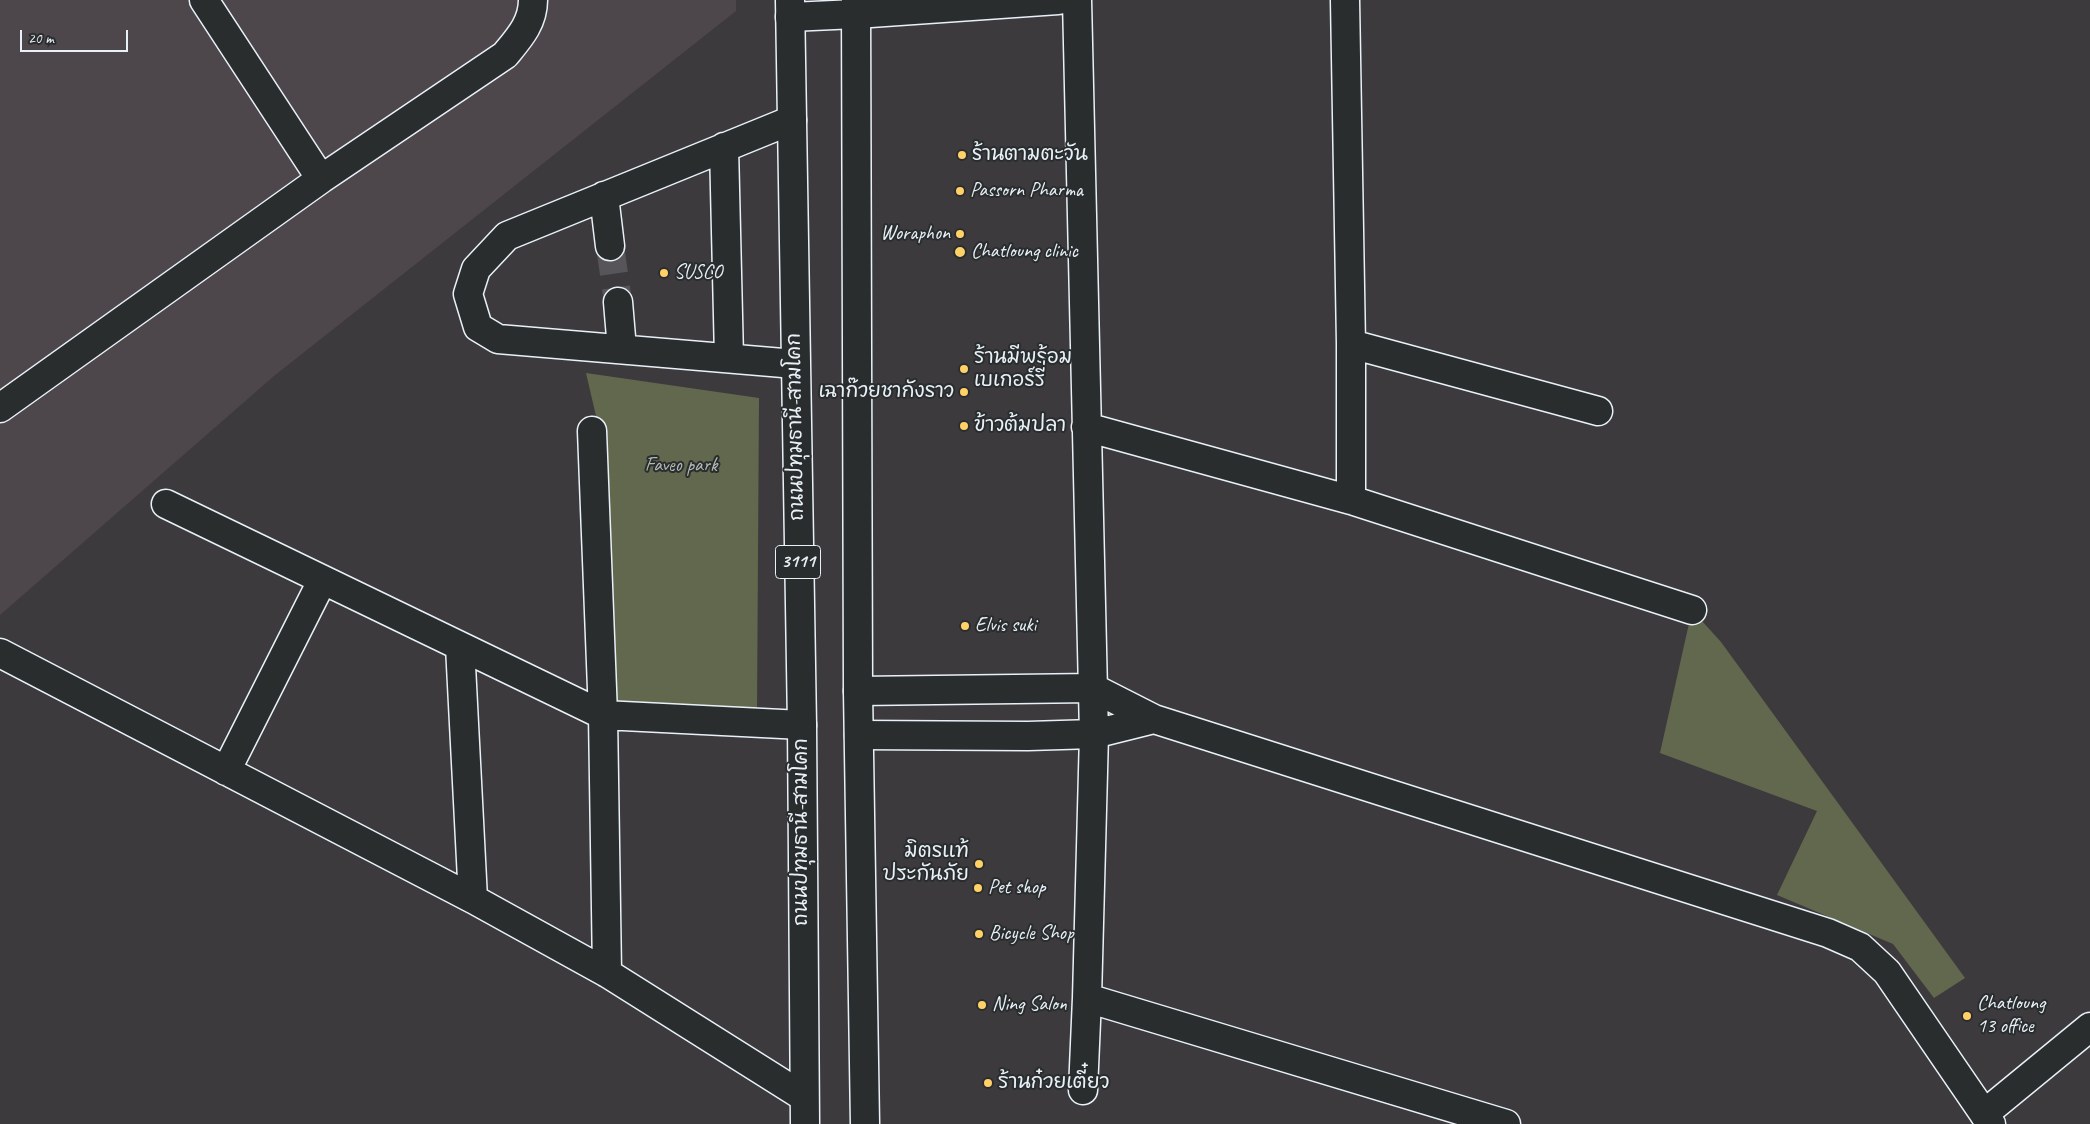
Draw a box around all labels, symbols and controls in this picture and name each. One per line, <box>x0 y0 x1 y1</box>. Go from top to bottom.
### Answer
scale bar <box>22 20 130 52</box>
text: 20 m <box>28 29 54 48</box>
place label: ร้านตามตะวัน <box>972 143 1088 167</box>
marker: ร้านตามตะวัน <box>956 149 968 161</box>
place label: Passorn Pharma <box>970 179 1083 203</box>
marker: Passorn Pharma <box>954 185 966 197</box>
place label: Woraphon <box>881 222 950 246</box>
marker: Woraphon <box>954 228 966 240</box>
place label: Chatloung clinic <box>971 240 1078 264</box>
marker: Chatloung clinic <box>953 245 967 259</box>
place label: SUSCO <box>674 261 722 285</box>
marker: SUSCO <box>658 267 670 279</box>
street label: ถนนปทุมธานี-สามโคก <box>782 333 810 521</box>
place label: ร้านมีพร้อม เบเกอร์รี่ <box>974 346 1072 393</box>
marker: ร้านมีพร้อม เบเกอร์รี่ <box>958 363 970 375</box>
place label: เฉาก๊วยชากังราว <box>818 380 954 404</box>
marker: เฉาก๊วยชากังราว <box>958 386 970 398</box>
place label: ข้าวต้มปลา <box>974 414 1066 438</box>
marker: ข้าวต้มปลา <box>958 420 970 432</box>
park label: Faveo park <box>645 454 717 478</box>
road number: 3111 <box>776 546 820 578</box>
place label: Elvis suki <box>975 614 1036 638</box>
marker: Elvis suki <box>959 620 971 632</box>
street label: ถนนปทุมธานี-สามโคก <box>790 738 814 926</box>
place label: มิตรแท้ ประกันภัย <box>883 840 969 887</box>
marker: มิตรแท้ ประกันภัย <box>973 858 985 870</box>
place label: Pet shop <box>988 876 1045 900</box>
marker: Pet shop <box>972 882 984 894</box>
place label: Bicycle Shop <box>989 922 1073 946</box>
marker: Bicycle Shop <box>973 928 985 940</box>
place label: Chatloung 13 office <box>1977 992 2045 1039</box>
place label: Ning Salon <box>992 993 1067 1017</box>
marker: Ning Salon <box>976 999 988 1011</box>
marker: Chatloung 13 office <box>1961 1010 1973 1022</box>
place label: ร้านก๋วยเตี๋ยว <box>998 1071 1109 1095</box>
marker: ร้านก๋วยเตี๋ยว <box>982 1077 994 1089</box>

